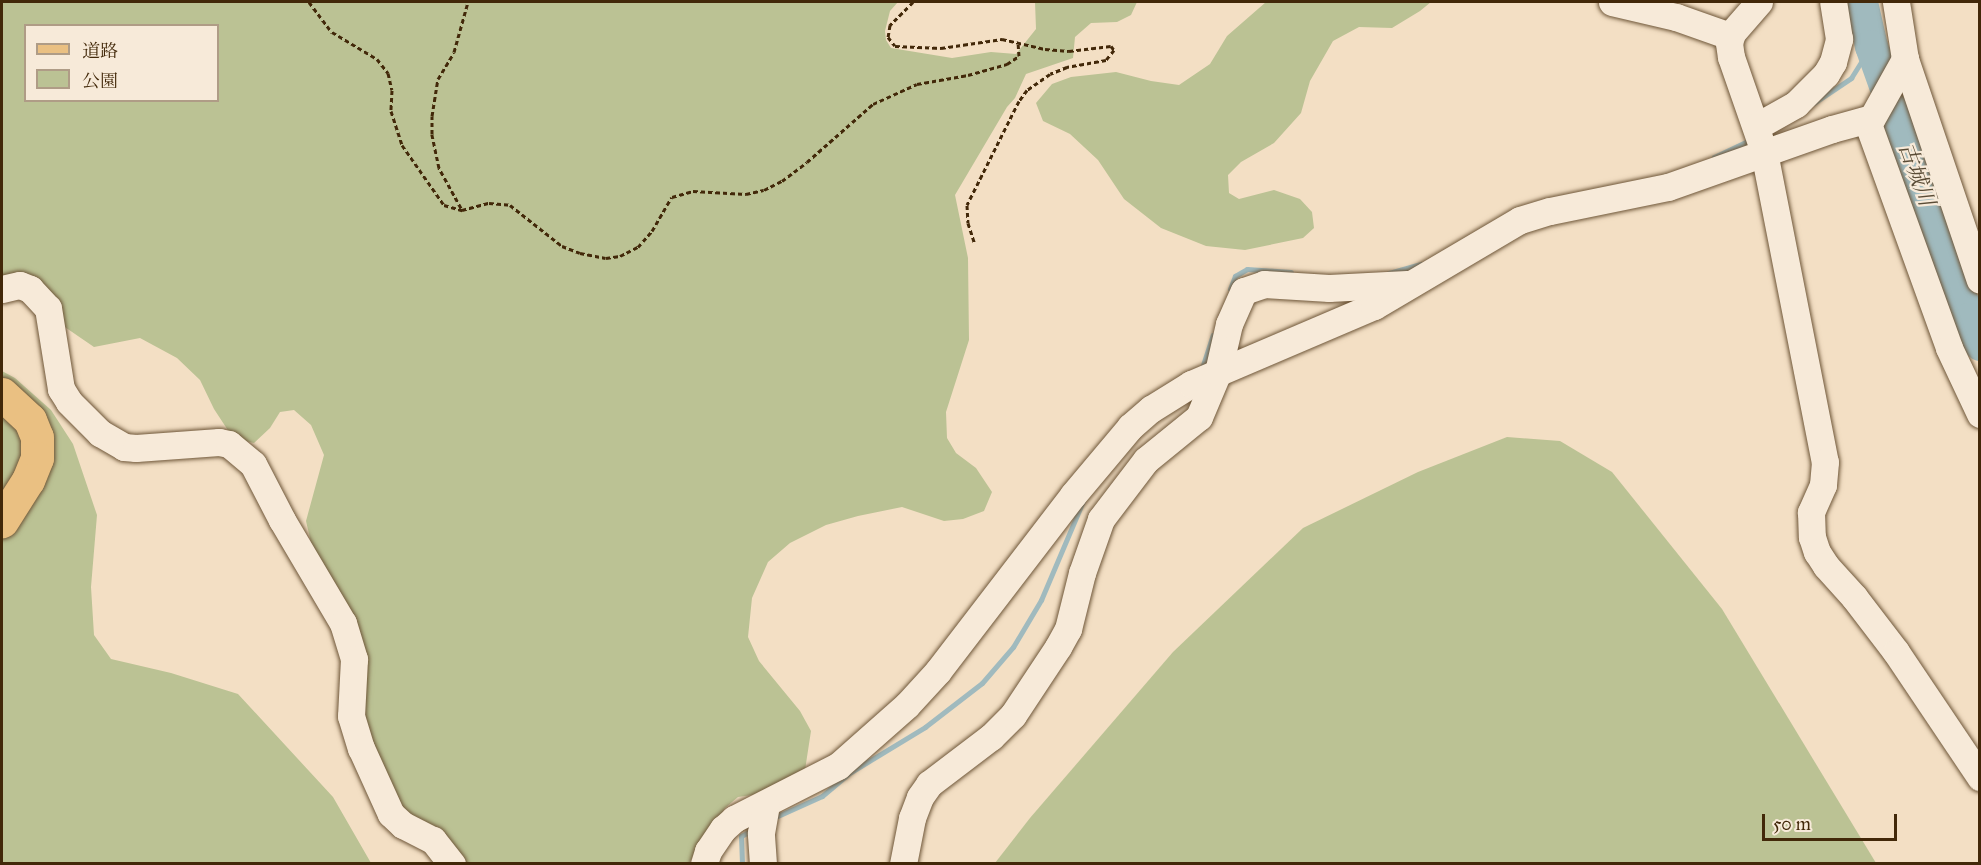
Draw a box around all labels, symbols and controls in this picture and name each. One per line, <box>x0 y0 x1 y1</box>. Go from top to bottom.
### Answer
legend <box>24 24 219 102</box>
text: 道路 <box>82 40 118 62</box>
text: 公園 <box>82 70 118 92</box>
water label: 古城川 <box>1893 138 1941 210</box>
scale bar <box>1765 802 1900 840</box>
text: 50 m <box>1773 813 1811 835</box>

